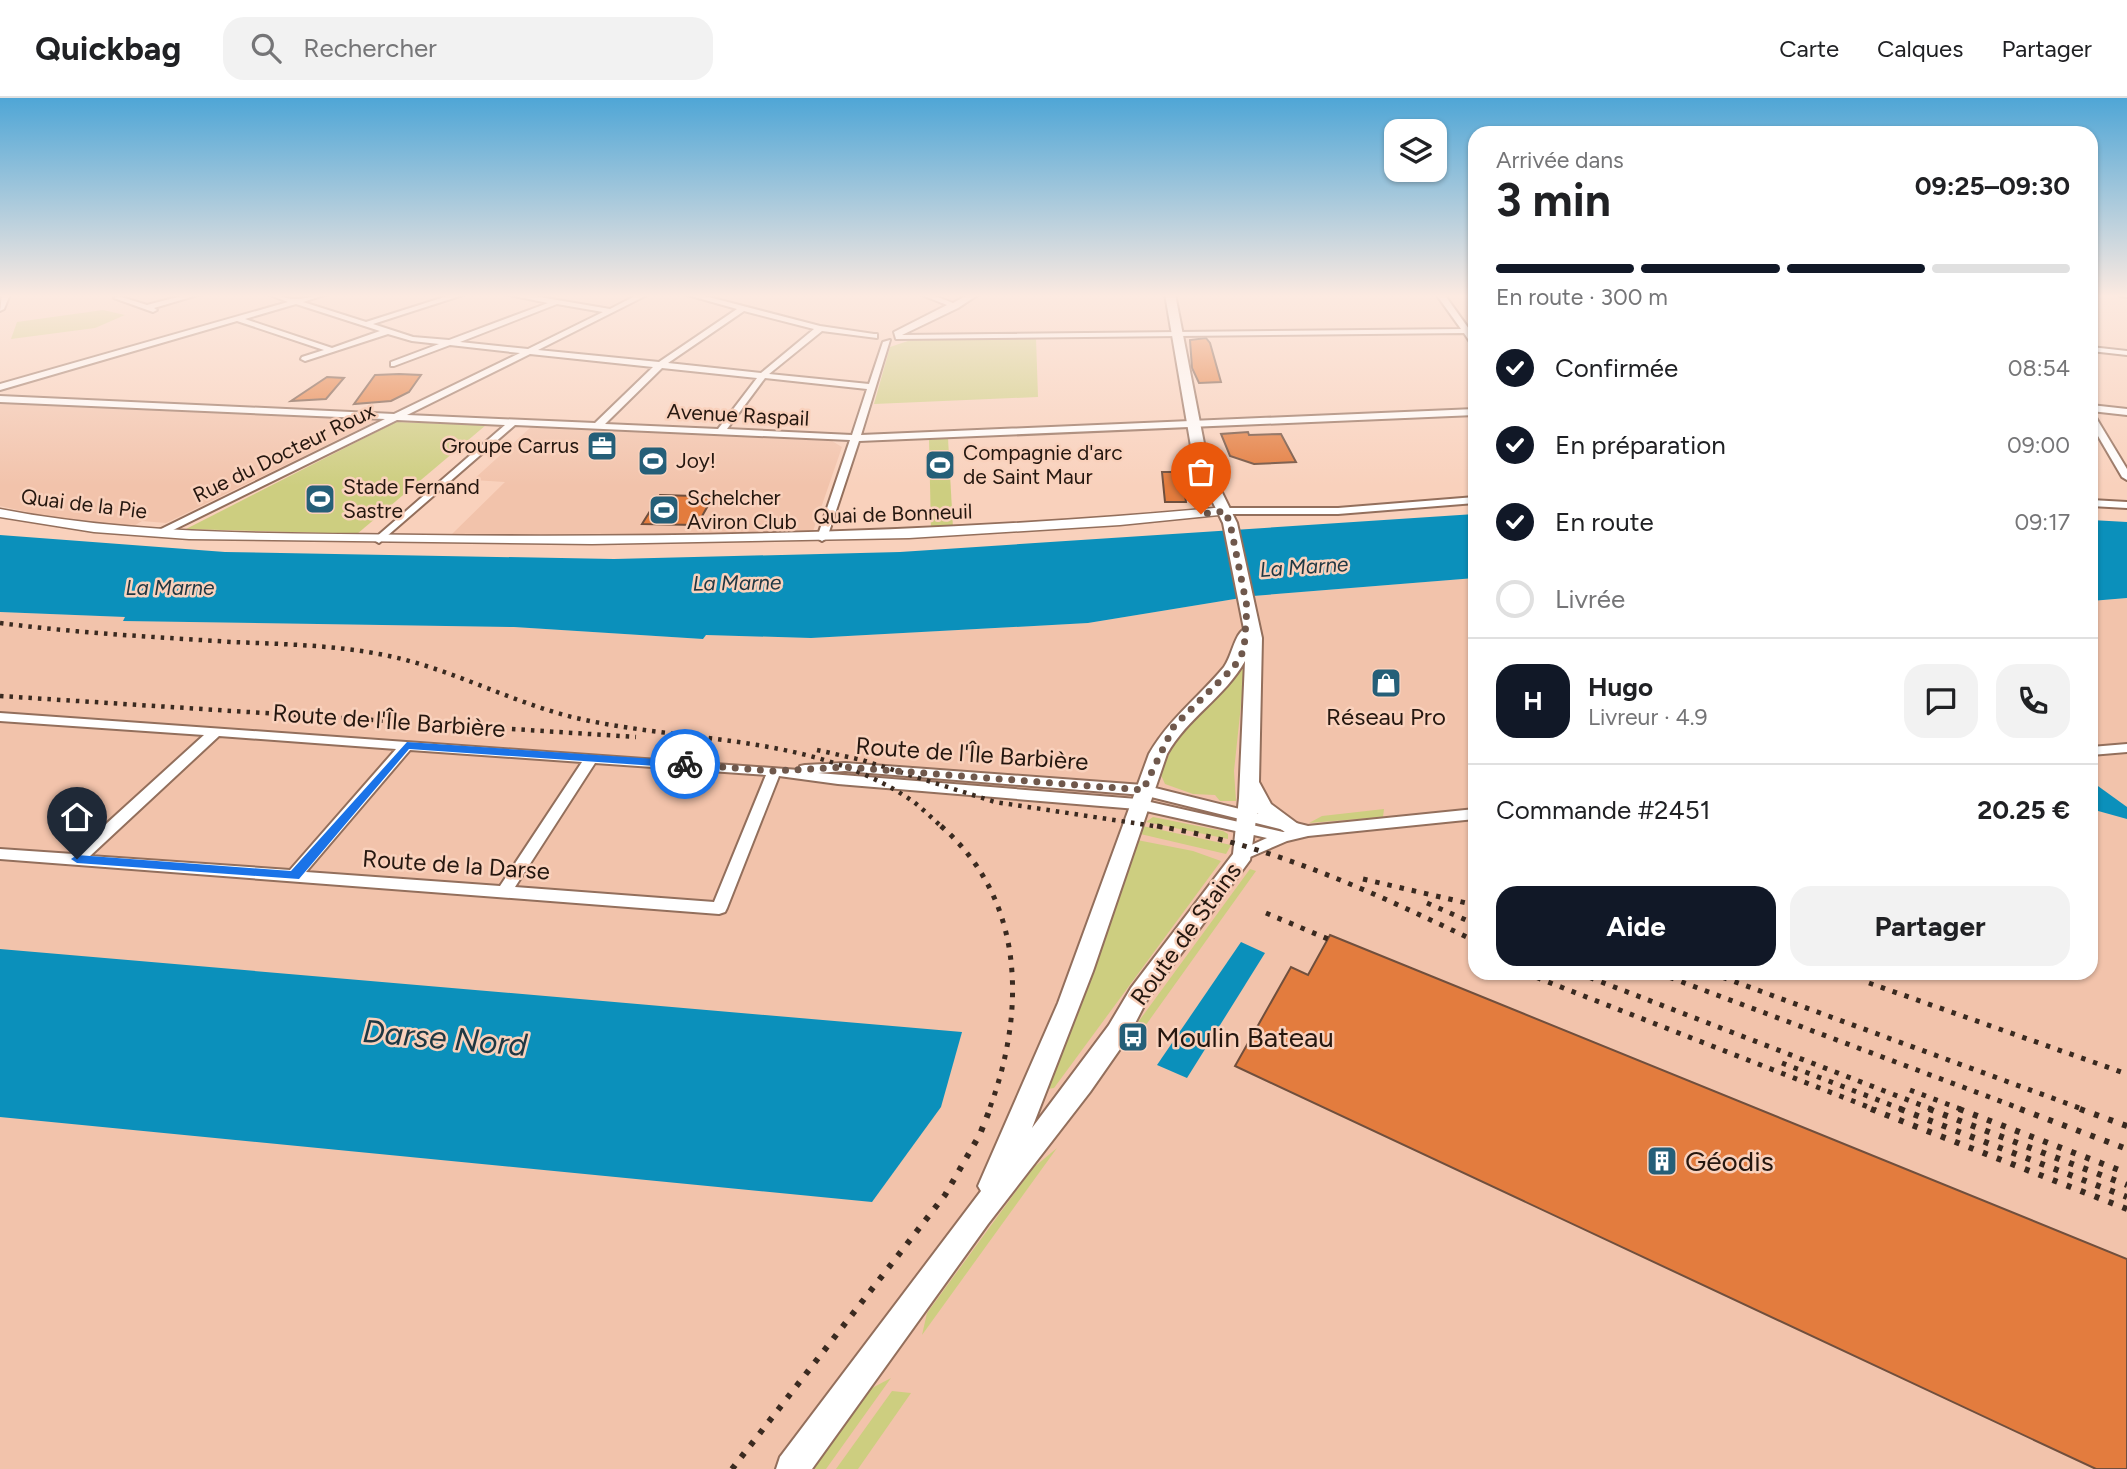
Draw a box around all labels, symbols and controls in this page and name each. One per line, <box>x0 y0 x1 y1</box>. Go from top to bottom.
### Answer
search box <box>223 17 713 80</box>
text: Quickbag <box>35 29 181 68</box>
icon: search <box>247 29 285 67</box>
text: Rechercher <box>303 32 437 64</box>
text: Carte <box>1779 34 1839 63</box>
text: Calques <box>1877 34 1963 63</box>
text: Partager <box>2001 34 2092 63</box>
map controls <box>1384 119 1447 182</box>
button: layers <box>1384 119 1447 182</box>
text: Arrivée dans <box>1496 146 1624 174</box>
text: 09:25–09:30 <box>1915 170 2070 202</box>
text: 3 min <box>1496 172 1611 228</box>
text: En route · 300 m <box>1496 283 1668 311</box>
icon: check <box>1496 349 1534 387</box>
text: Confirmée <box>1555 352 1678 384</box>
text: 08:54 <box>2008 354 2070 382</box>
street label: Rue du Docteur Roux <box>189 398 379 507</box>
street label: Avenue Raspail <box>666 398 810 431</box>
icon: check <box>1496 426 1534 464</box>
office icon: Groupe Carrus <box>585 429 619 463</box>
text: En préparation <box>1555 429 1726 461</box>
text: 09:00 <box>2007 431 2070 459</box>
place label: Groupe Carrus <box>441 433 579 458</box>
place label: Compagnie d'arc de Saint Maur <box>963 440 1123 489</box>
pin <box>1171 442 1231 514</box>
sports icon: Joy! <box>636 444 670 478</box>
place label: Joy! <box>676 448 716 473</box>
sports icon: Compagnie d'arc de Saint Maur <box>923 448 957 482</box>
icon: bag <box>1182 453 1220 491</box>
place label: Stade Fernand Sastre <box>343 474 480 523</box>
sports icon: Stade Fernand Sastre <box>303 482 337 516</box>
street label: Quai de la Pie <box>20 483 149 524</box>
place label: Schelcher Aviron Club <box>687 485 797 534</box>
sports icon: Schelcher Aviron Club <box>647 493 681 527</box>
street label: Quai de Bonneuil <box>813 498 973 529</box>
icon: check <box>1496 503 1534 541</box>
text: En route <box>1555 506 1654 538</box>
text: 09:17 <box>2015 508 2070 536</box>
water label: La Marne <box>1259 551 1350 582</box>
water label: La Marne <box>692 569 782 596</box>
water label: La Marne <box>126 575 215 600</box>
text: Livrée <box>1555 583 1625 615</box>
button: chat <box>1904 664 1978 738</box>
button: phone <box>1996 664 2070 738</box>
shop icon: Réseau Pro <box>1369 666 1403 700</box>
text: Hugo <box>1588 671 1653 703</box>
text: H <box>1523 685 1543 717</box>
street label: Route de l'Île Barbière <box>272 698 506 743</box>
place label: Réseau Pro <box>1326 702 1446 731</box>
text: Livreur · 4.9 <box>1588 703 1708 731</box>
courier <box>650 729 720 799</box>
street label: Route de l'Île Barbière <box>855 731 1089 776</box>
icon: bike <box>666 745 704 783</box>
pin <box>47 787 107 859</box>
text: Commande #2451 <box>1496 794 1710 826</box>
text: 20.25 € <box>1977 794 2070 826</box>
icon: home <box>58 798 96 836</box>
street label: Route de la Darse <box>361 843 551 886</box>
street label: Route de Stains <box>1124 857 1247 1011</box>
button: Aide <box>1496 886 1776 966</box>
button: Partager <box>1790 886 2070 966</box>
water label: Darse Nord <box>361 1012 529 1064</box>
bus stop icon: Moulin Bateau <box>1116 1020 1150 1054</box>
place label: Moulin Bateau <box>1156 1020 1334 1054</box>
building icon: Géodis <box>1645 1144 1679 1178</box>
place label: Géodis <box>1685 1144 1774 1178</box>

